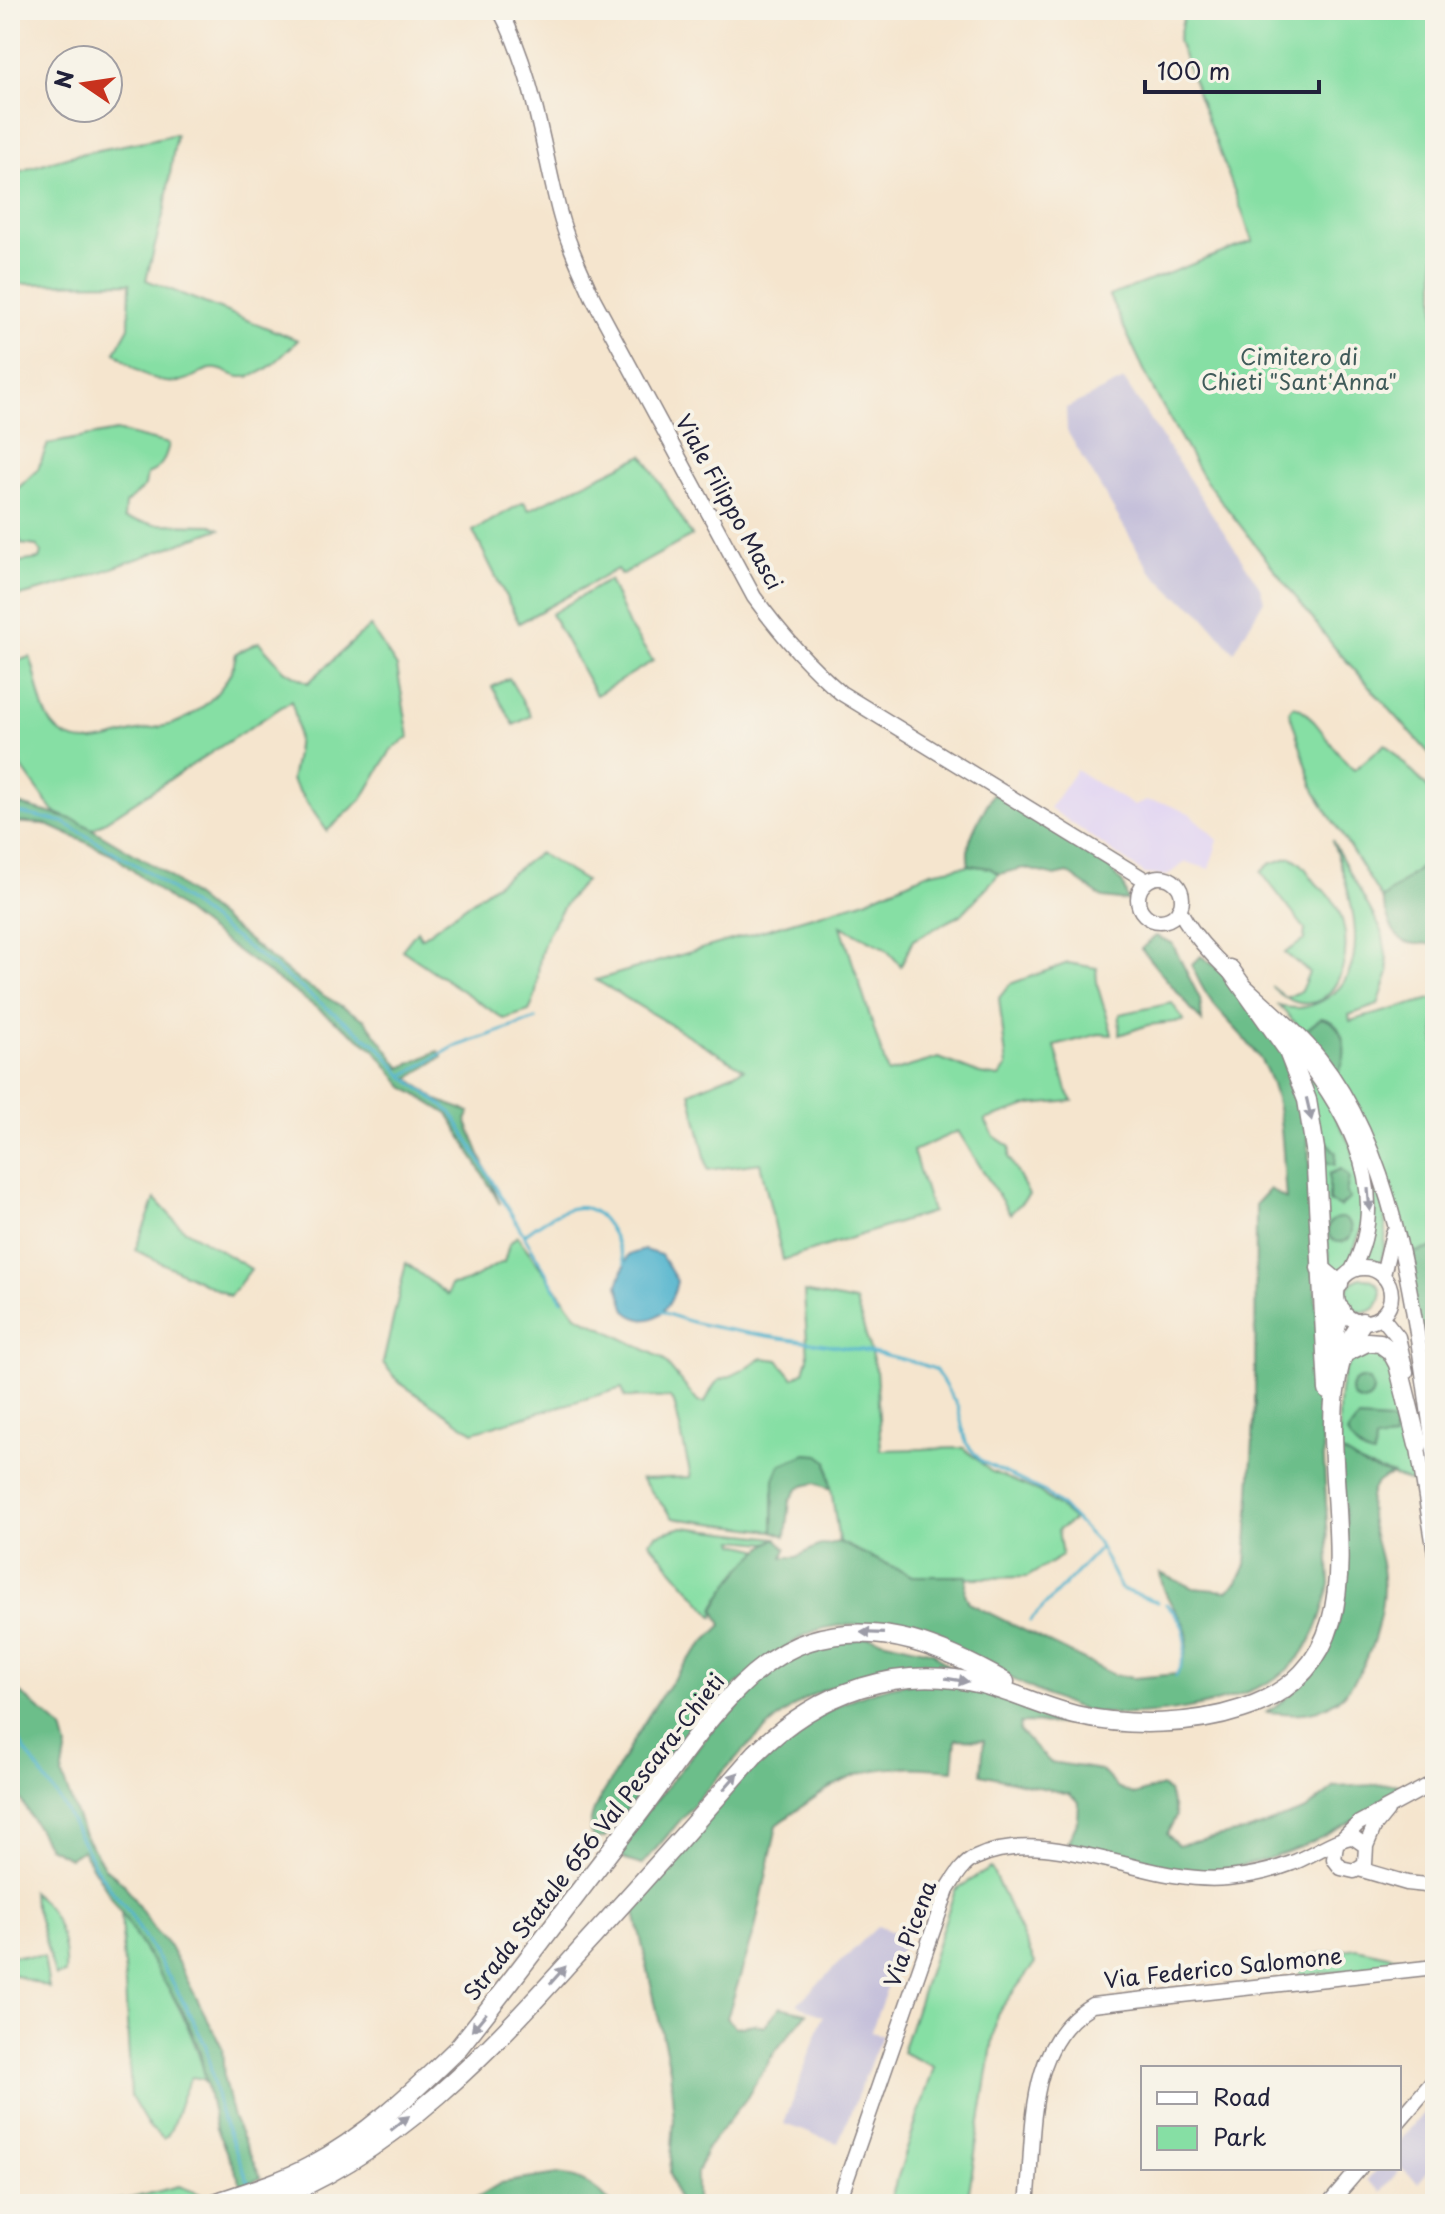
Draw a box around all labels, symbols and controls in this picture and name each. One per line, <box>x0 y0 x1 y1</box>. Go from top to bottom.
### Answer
north arrow <box>44 44 124 124</box>
scale bar <box>1145 44 1319 94</box>
text: 100 m <box>1157 52 1230 88</box>
text: N <box>45 67 81 91</box>
park label: Cimitero di Chieti "Sant'Anna" <box>1201 339 1397 397</box>
street label: Viale Filippo Masci <box>668 407 792 595</box>
one-way arrow <box>1303 1097 1316 1122</box>
one-way arrow <box>1363 1188 1376 1213</box>
one-way arrow <box>859 1627 884 1640</box>
street label: Strada Statale 656 Val Pescara-Chieti <box>454 1665 731 2007</box>
one-way arrow <box>945 1674 970 1687</box>
one-way arrow <box>722 1771 740 1790</box>
street label: Via Picena <box>874 1875 943 1991</box>
street label: Via Federico Salomone <box>1102 1938 1344 1995</box>
one-way arrow <box>549 1965 567 1984</box>
one-way arrow <box>472 2012 488 2032</box>
legend <box>1141 2066 1401 2170</box>
text: Road <box>1213 2078 1271 2114</box>
one-way arrow <box>390 2116 410 2132</box>
text: Park <box>1213 2118 1267 2154</box>

